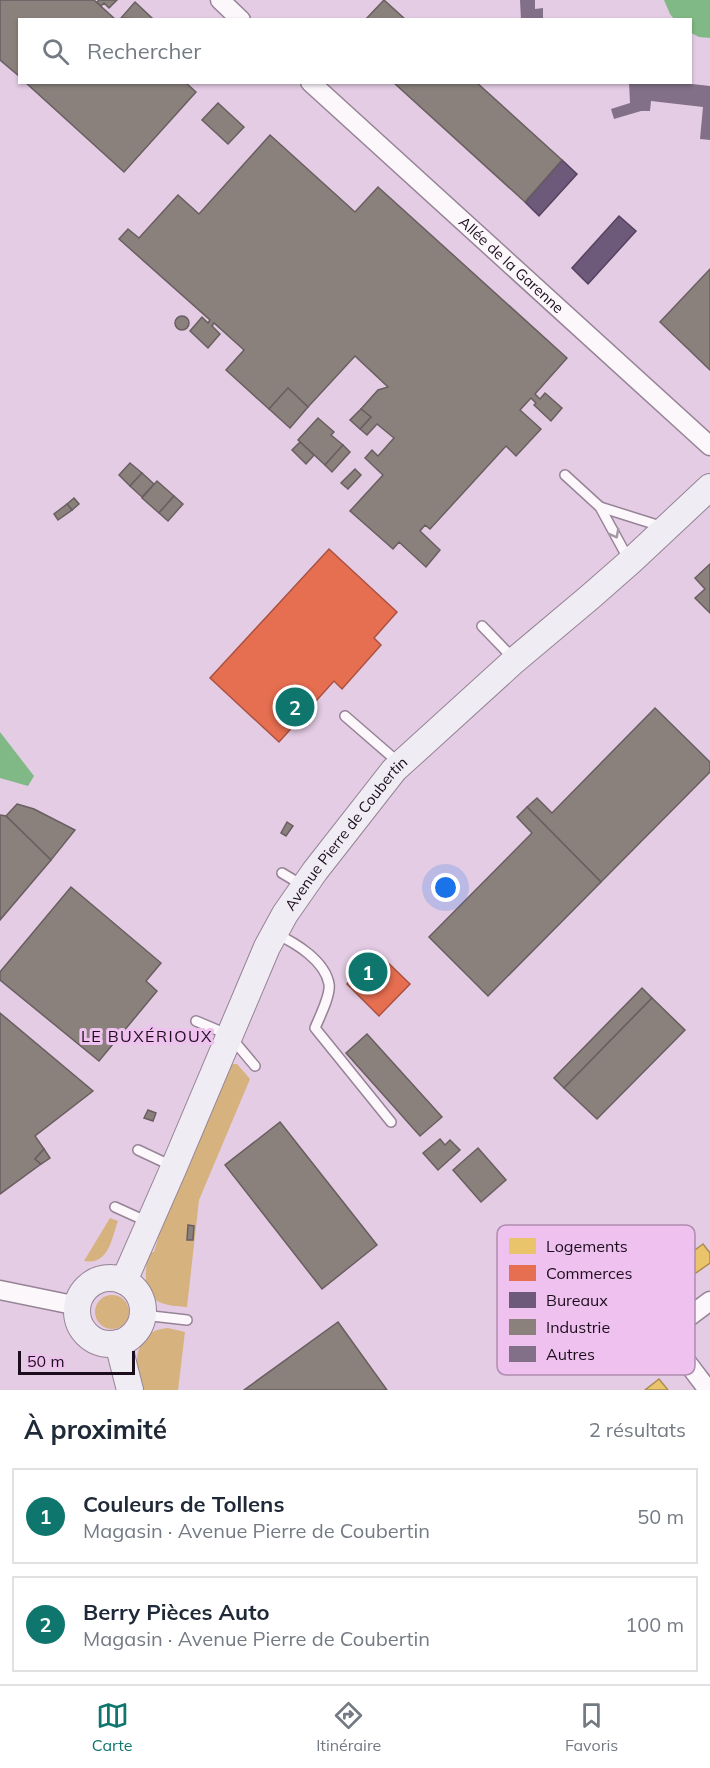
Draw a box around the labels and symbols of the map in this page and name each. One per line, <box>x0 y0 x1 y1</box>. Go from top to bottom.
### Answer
street label: Allée de la Garenne <box>455 212 568 317</box>
one-way arrow <box>608 528 619 539</box>
pin: 2 <box>276 684 314 730</box>
street label: Avenue Pierre de Coubertin <box>280 752 411 914</box>
your location <box>431 873 460 902</box>
pin: 1 <box>348 950 388 994</box>
district label: LE BUXÉRIOUX <box>81 1026 213 1046</box>
legend <box>497 1225 695 1375</box>
text: Logements <box>546 1236 628 1256</box>
text: Commerces <box>546 1263 632 1283</box>
text: Bureaux <box>546 1290 608 1310</box>
text: Industrie <box>546 1317 610 1337</box>
text: Autres <box>546 1344 595 1364</box>
scale bar <box>18 1348 135 1376</box>

